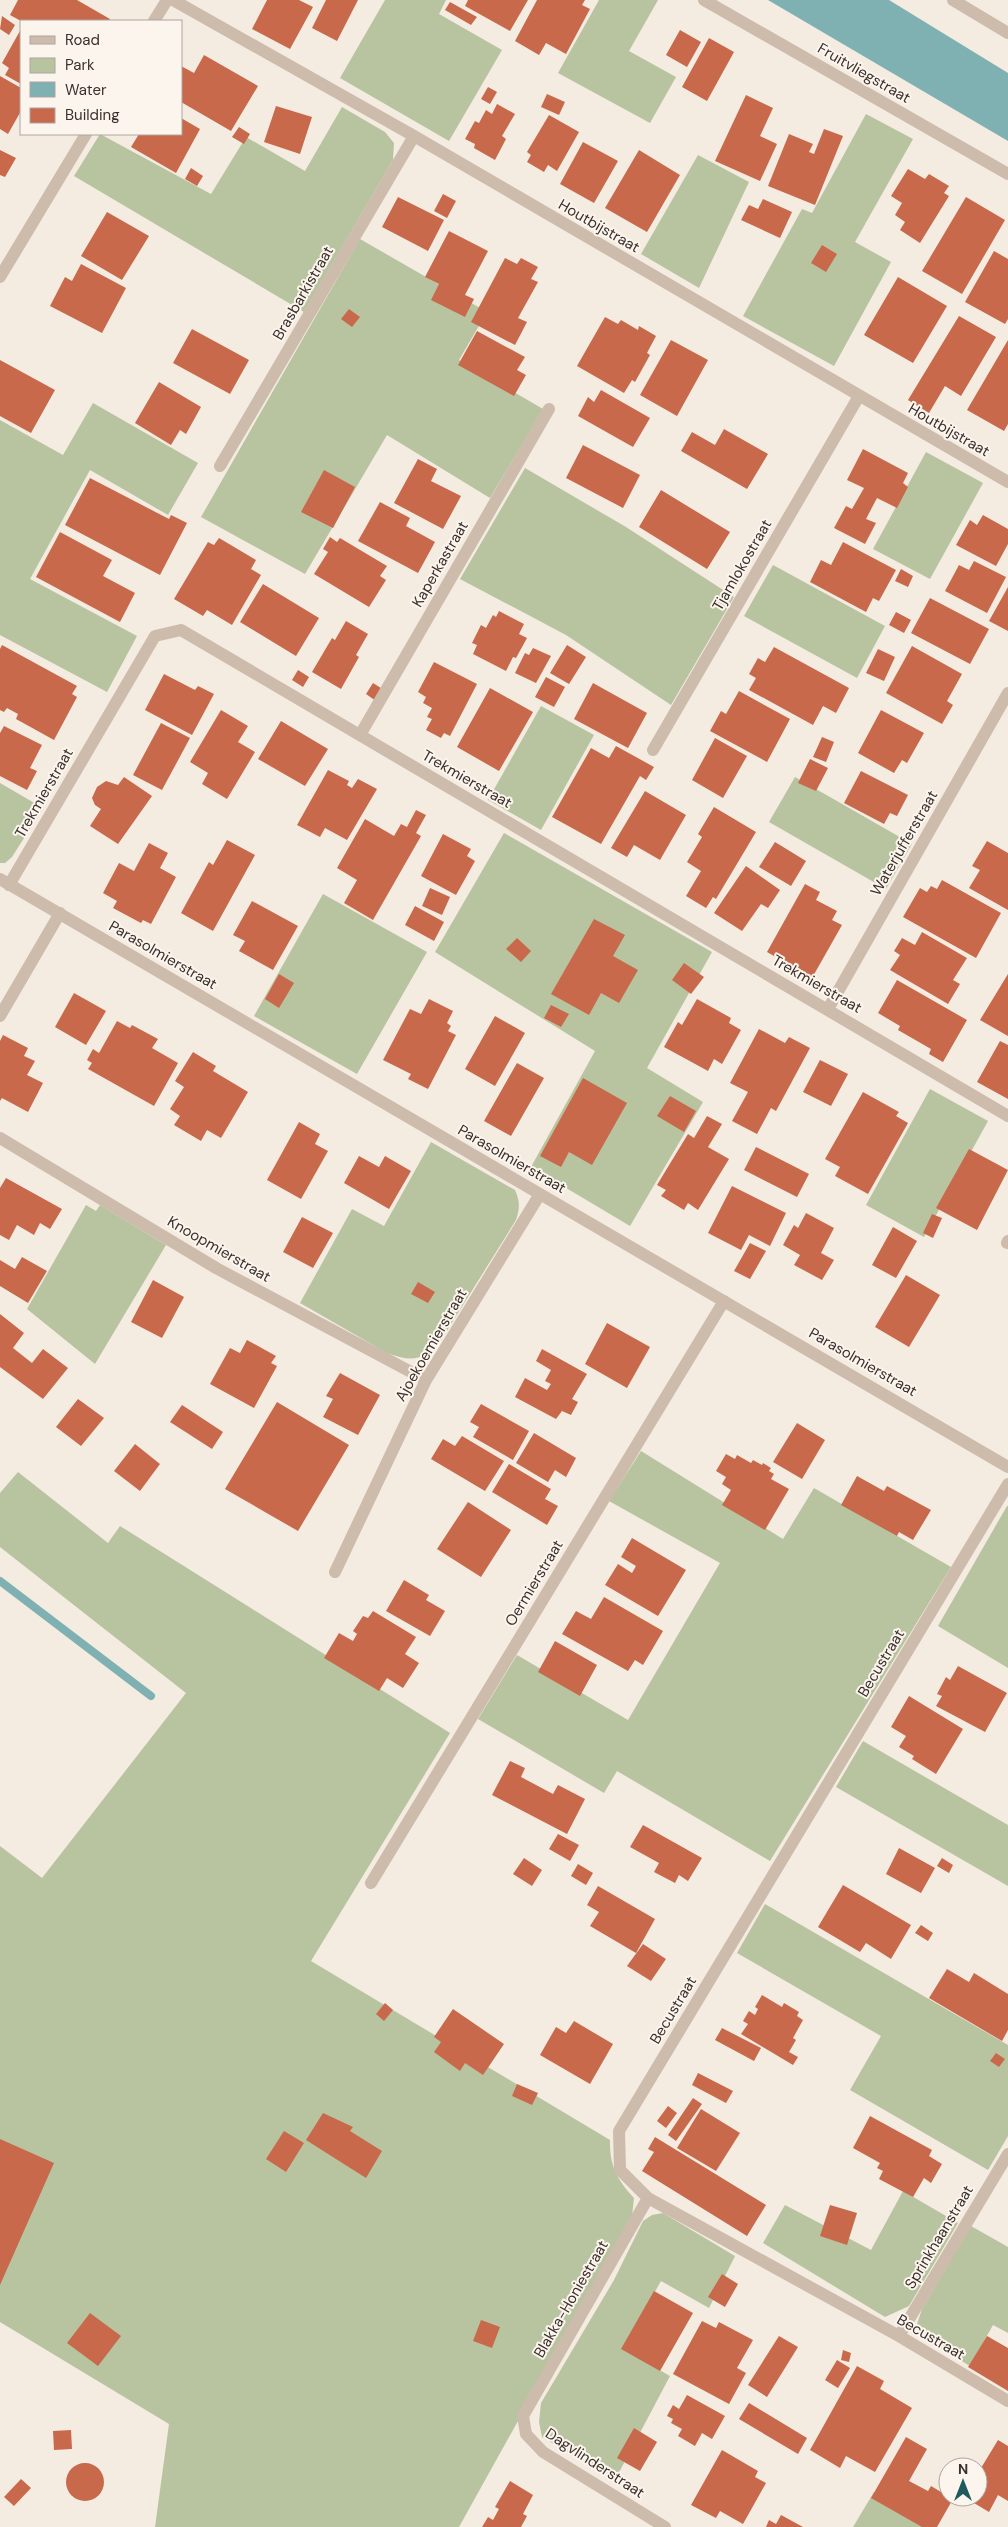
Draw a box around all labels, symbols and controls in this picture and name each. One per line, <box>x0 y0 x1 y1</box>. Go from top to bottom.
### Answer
legend <box>20 20 182 135</box>
text: Road <box>65 30 100 50</box>
street label: Fruitvliegstraat <box>814 38 914 108</box>
text: Park <box>65 55 95 75</box>
text: Water <box>65 80 107 100</box>
text: Building <box>65 105 120 125</box>
street label: Houtbijstraat <box>555 195 643 257</box>
street label: Brasbarkistraat <box>268 242 338 344</box>
street label: Houtbijstraat <box>905 399 993 461</box>
street label: Tjamlokostraat <box>708 516 776 614</box>
street label: Kaperkastraat <box>407 517 473 611</box>
street label: Trekmierstraat <box>10 744 78 842</box>
street label: Trekmierstraat <box>418 745 516 813</box>
street label: Waterjufferstraat <box>866 787 942 899</box>
street label: Parasolmierstraat <box>105 916 221 994</box>
street label: Trekmierstraat <box>768 950 866 1018</box>
street label: Parasolmierstraat <box>454 1120 570 1198</box>
street label: Knoopmierstraat <box>164 1211 274 1287</box>
street label: Ajoekoemierstraat <box>391 1285 471 1405</box>
street label: Parasolmierstraat <box>805 1323 921 1401</box>
street label: Oermierstraat <box>500 1536 568 1630</box>
street label: Becustraat <box>853 1625 909 1700</box>
street label: Becustraat <box>645 1972 701 2047</box>
street label: Sprinkhaanstraat <box>900 2181 978 2293</box>
street label: Blakka-Honiestraat <box>529 2237 613 2361</box>
street label: Becustraat <box>893 2309 969 2365</box>
street label: Dagvlinderstraat <box>542 2423 649 2503</box>
north arrow <box>938 2457 988 2507</box>
text: N <box>958 2460 968 2478</box>

